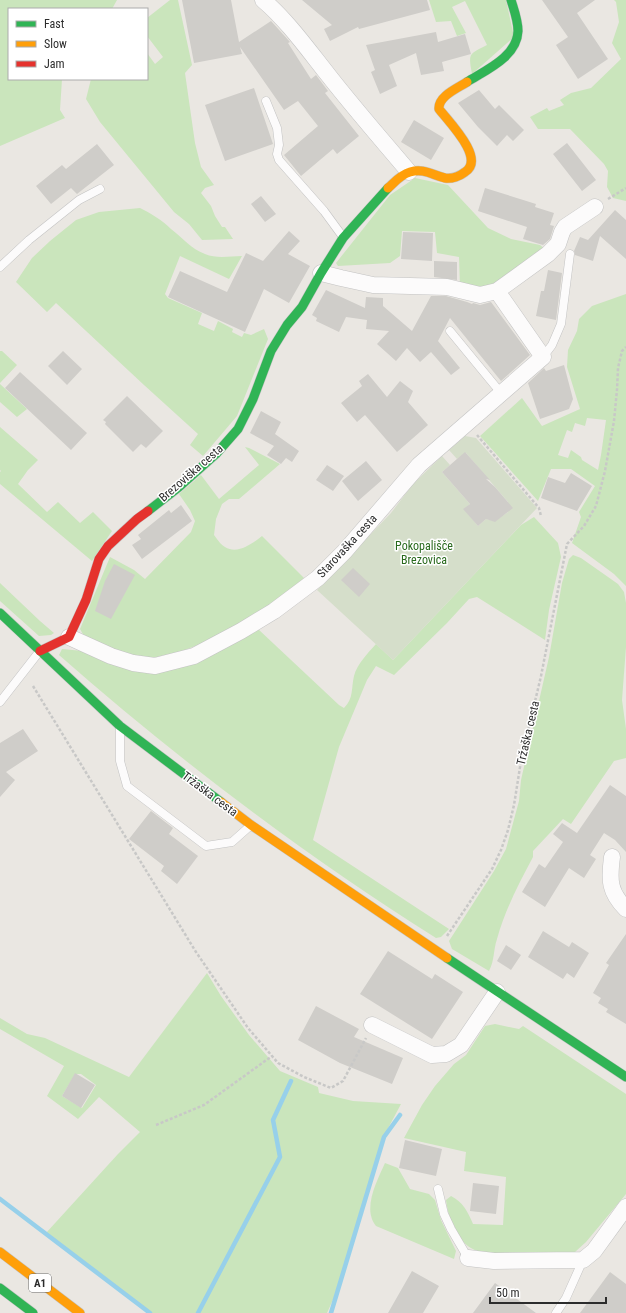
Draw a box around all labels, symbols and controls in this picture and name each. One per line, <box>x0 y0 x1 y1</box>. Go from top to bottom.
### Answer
legend <box>8 8 148 80</box>
text: Fast <box>44 17 65 31</box>
text: Slow <box>44 37 67 51</box>
text: Jam <box>44 57 65 71</box>
street label: Brezoviška cesta <box>156 441 226 505</box>
street label: Starovaška cesta <box>314 511 380 580</box>
park label: Pokopališče Brezovica <box>395 539 453 567</box>
street label: Tržaška cesta <box>514 699 542 767</box>
street label: Tržaška cesta <box>180 769 241 820</box>
road number: A1 <box>29 1274 51 1292</box>
scale bar <box>490 1279 606 1305</box>
text: 50 m <box>496 1286 520 1300</box>

